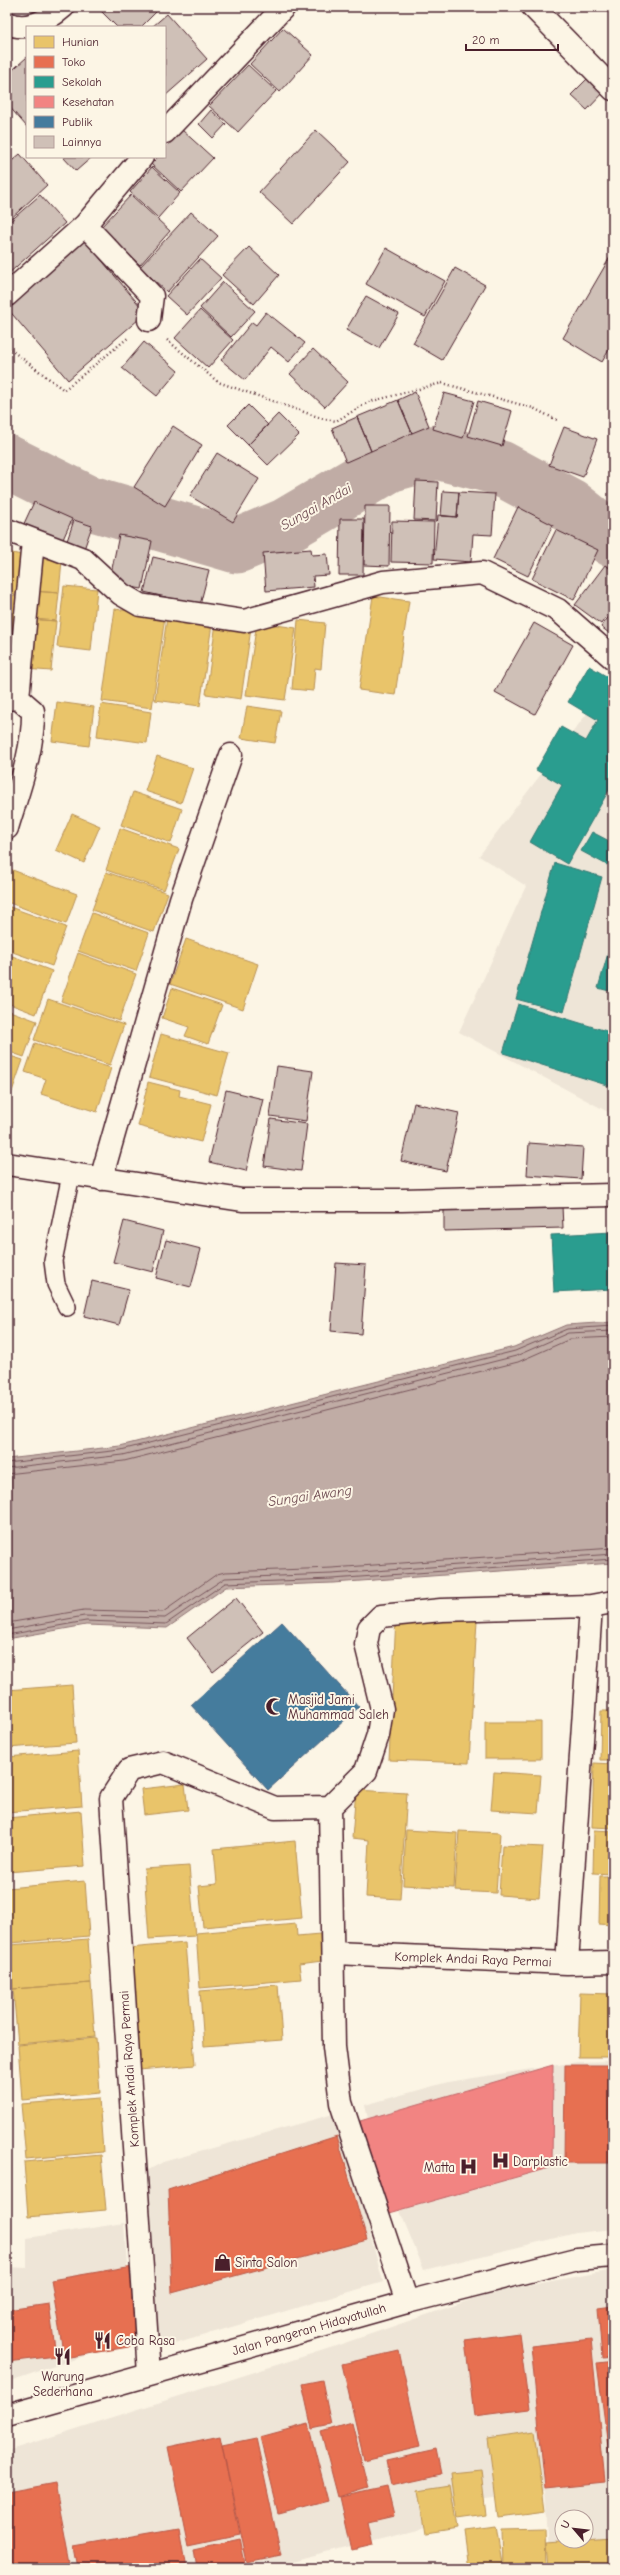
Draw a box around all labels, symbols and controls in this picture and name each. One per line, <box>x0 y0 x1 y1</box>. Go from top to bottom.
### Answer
legend <box>26 26 166 158</box>
scale bar <box>466 26 558 52</box>
text: 20 m <box>472 33 500 47</box>
text: Hunian <box>62 35 99 49</box>
text: Toko <box>62 55 85 69</box>
text: Sekolah <box>62 75 102 89</box>
text: Kesehatan <box>62 95 114 109</box>
text: Publik <box>62 115 93 129</box>
text: Lainnya <box>62 135 101 149</box>
water label: Sungai Andai <box>278 480 355 534</box>
water label: Sungai Awang <box>267 1482 353 1510</box>
place label: Masjid Jami Muhammad Saleh <box>288 1692 389 1722</box>
mosque icon: Masjid Jami Muhammad Saleh <box>265 1696 285 1716</box>
street label: Komplek Andai Raya Permai <box>394 1949 552 1969</box>
street label: Komplek Andai Raya Permai <box>116 1990 142 2148</box>
hospital icon: Darplastic <box>490 2151 510 2171</box>
place label: Darplastic <box>513 2154 568 2169</box>
hospital icon: Matta <box>458 2157 478 2177</box>
place label: Matta <box>424 2160 455 2175</box>
shop icon: Sinta Salon <box>212 2252 232 2272</box>
place label: Sinta Salon <box>235 2255 298 2270</box>
street label: Jalan Pangeran Hidayatullah <box>231 2300 387 2358</box>
restaurant icon: Coba Rasa <box>93 2330 113 2350</box>
place label: Coba Rasa <box>116 2333 175 2348</box>
restaurant icon: Warung Sederhana <box>53 2347 73 2367</box>
place label: Warung Sederhana <box>33 2369 93 2399</box>
north arrow <box>554 2509 594 2549</box>
text: U <box>558 2518 573 2531</box>

